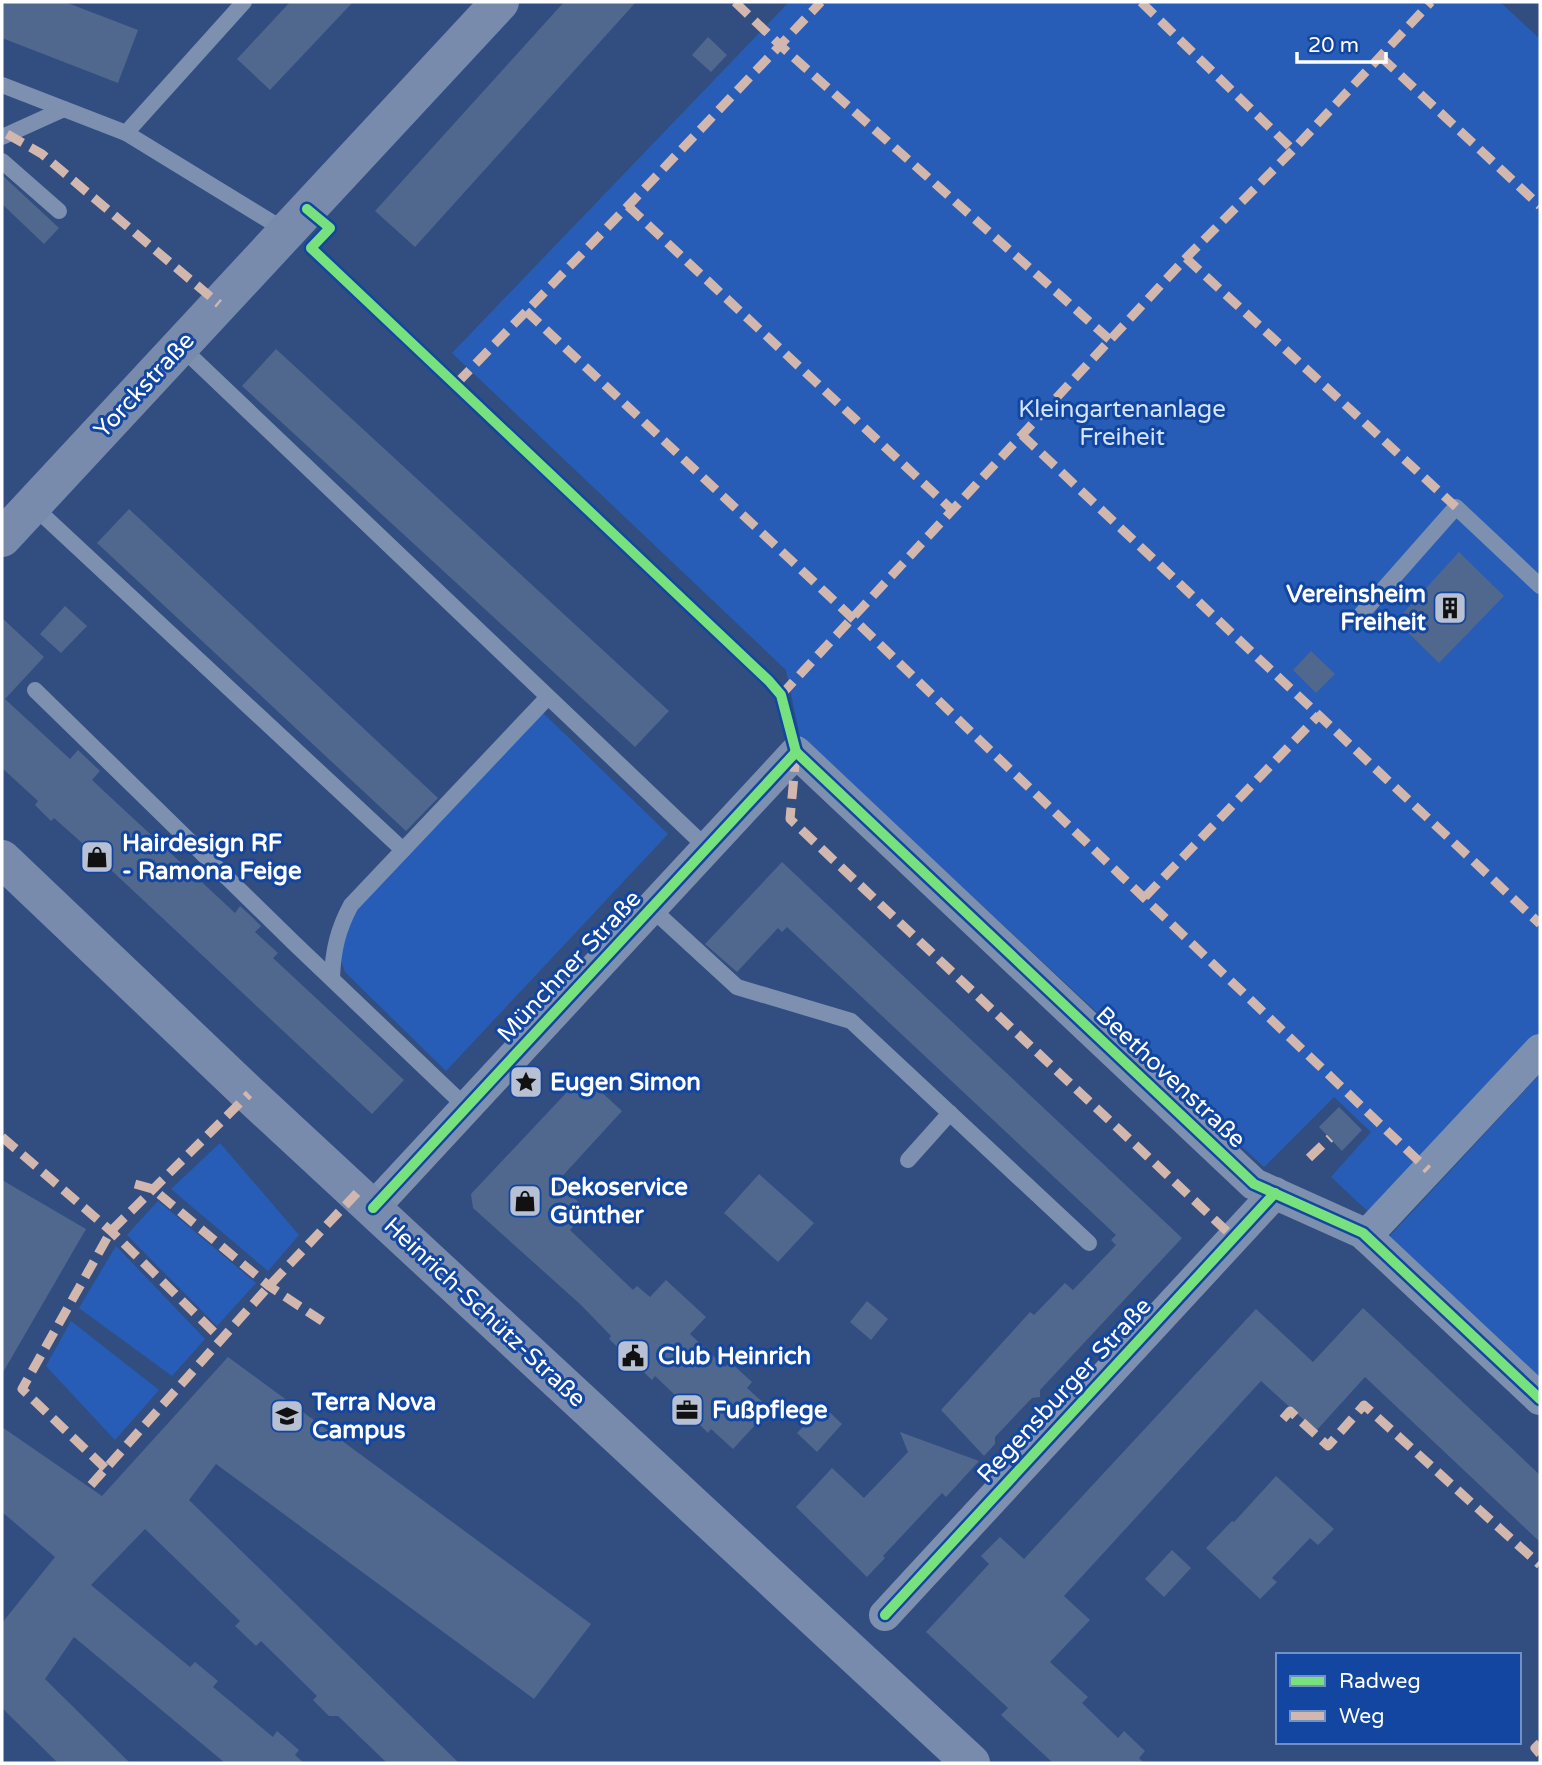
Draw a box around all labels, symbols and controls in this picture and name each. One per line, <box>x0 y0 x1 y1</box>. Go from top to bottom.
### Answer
scale bar <box>1297 21 1386 65</box>
text: 20 m <box>1308 33 1359 58</box>
street label: Yorckstraße <box>88 326 201 444</box>
park label: Kleingartenanlage Freiheit <box>1018 395 1226 452</box>
place label: Vereinsheim Freiheit <box>1286 580 1427 637</box>
building icon: Vereinsheim Freiheit <box>1431 589 1469 627</box>
place label: Hairdesign RF - Ramona Feige <box>122 829 302 886</box>
shop icon: Hairdesign RF - Ramona Feige <box>78 838 116 876</box>
street label: Münchner Straße <box>491 884 647 1048</box>
street label: Beethovenstraße <box>1090 1001 1252 1154</box>
place icon: Eugen Simon <box>507 1063 545 1101</box>
place label: Eugen Simon <box>550 1068 701 1097</box>
place label: Dekoservice Günther <box>550 1173 688 1230</box>
shop icon: Dekoservice Günther <box>506 1182 544 1220</box>
street label: Heinrich-Schütz-Straße <box>378 1211 592 1413</box>
street label: Regensburger Straße <box>971 1292 1158 1489</box>
public building icon: Club Heinrich <box>614 1337 652 1375</box>
place label: Club Heinrich <box>658 1342 811 1371</box>
place label: Terra Nova Campus <box>311 1388 436 1445</box>
office icon: Fußpflege <box>668 1391 706 1429</box>
place label: Fußpflege <box>712 1396 828 1425</box>
school or university icon: Terra Nova Campus <box>268 1397 306 1435</box>
legend <box>1276 1653 1521 1744</box>
text: Radweg <box>1339 1669 1421 1694</box>
text: Weg <box>1339 1704 1384 1729</box>

